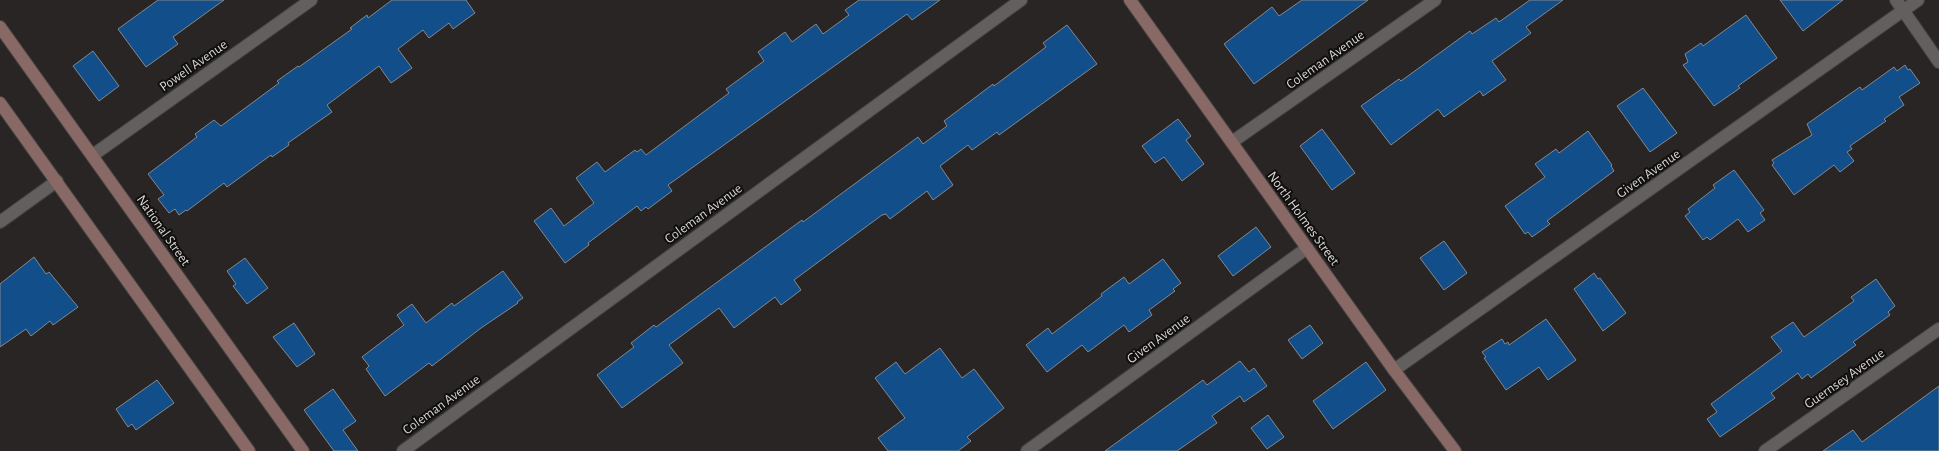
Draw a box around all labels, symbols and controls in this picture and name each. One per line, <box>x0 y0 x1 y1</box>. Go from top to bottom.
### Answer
street label: Coleman Avenue <box>1284 28 1367 92</box>
street label: Powell Avenue <box>157 37 230 94</box>
street label: Given Avenue <box>1614 147 1683 201</box>
street label: North Holmes Street <box>1265 169 1342 269</box>
street label: Coleman Avenue <box>662 181 745 246</box>
street label: National Street <box>134 193 193 269</box>
street label: Given Avenue <box>1124 311 1193 366</box>
street label: Guernsey Avenue <box>1802 346 1887 412</box>
street label: Coleman Avenue <box>400 372 483 437</box>

